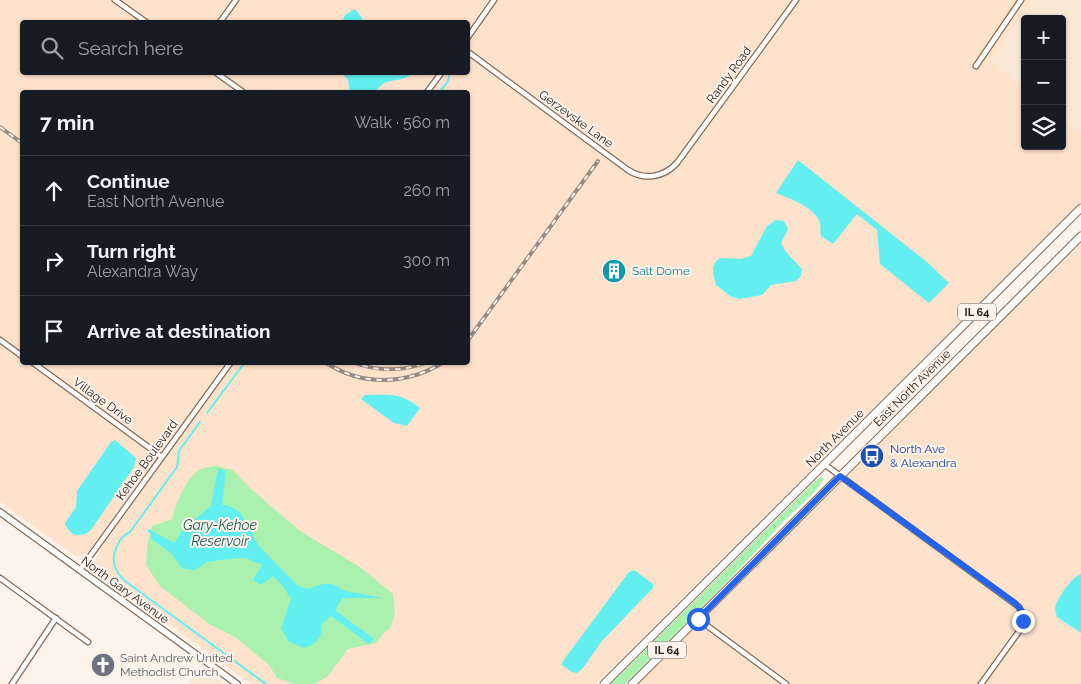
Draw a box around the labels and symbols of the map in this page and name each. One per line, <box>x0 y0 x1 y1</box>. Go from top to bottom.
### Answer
street label: Randy Road <box>704 44 754 106</box>
street label: Gerzevske Lane <box>536 87 616 151</box>
building icon: Salt Dome <box>601 258 627 284</box>
place label: Salt Dome <box>632 264 690 278</box>
road number: IL 64 <box>958 304 996 320</box>
street label: East North Avenue <box>871 347 953 429</box>
street label: Village Drive <box>71 375 135 427</box>
street label: North Avenue <box>803 406 867 470</box>
street label: Kehoe Boulevard <box>113 417 181 503</box>
place label: North Ave & Alexandra <box>890 442 957 470</box>
bus stop icon: North Ave & Alexandra <box>859 443 885 469</box>
water label: Gary-Kehoe Reservoir <box>183 517 258 549</box>
street label: North Gary Avenue <box>78 554 172 626</box>
route start <box>687 608 710 631</box>
route end <box>1012 610 1035 633</box>
road number: IL 64 <box>648 642 686 658</box>
place label: Saint Andrew United Methodist Church <box>120 651 233 679</box>
church icon: Saint Andrew United Methodist Church <box>90 652 116 678</box>

